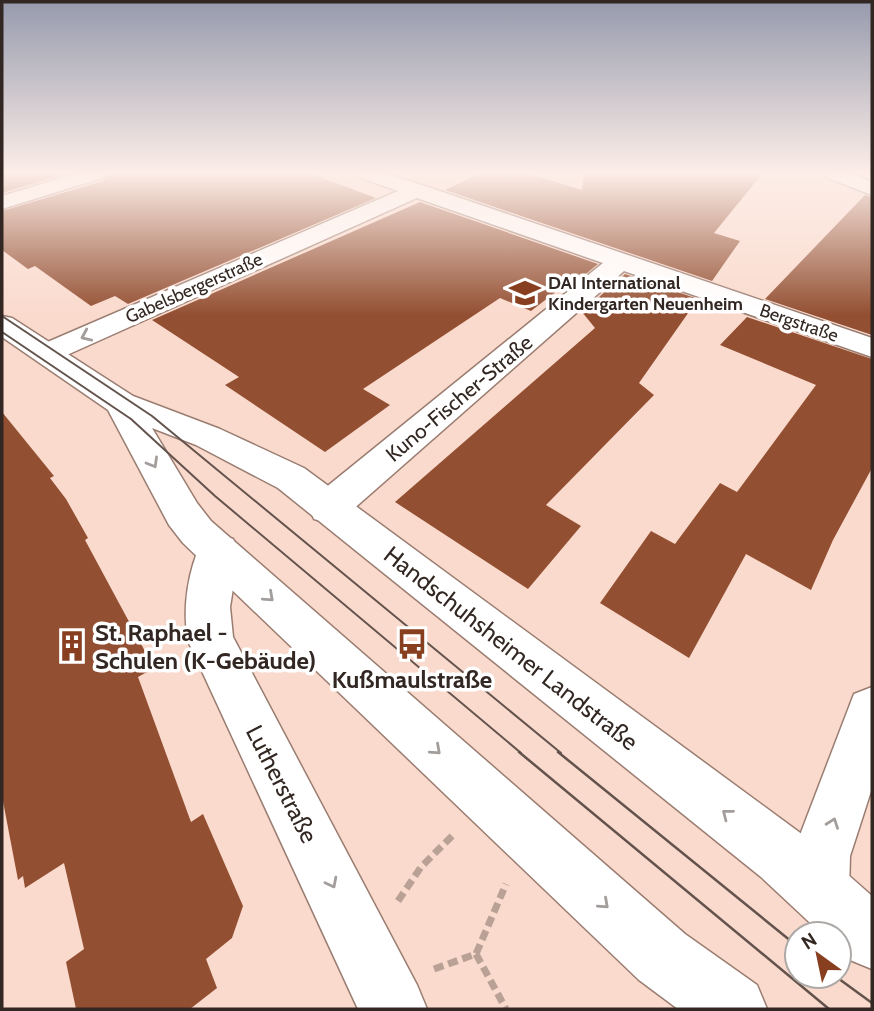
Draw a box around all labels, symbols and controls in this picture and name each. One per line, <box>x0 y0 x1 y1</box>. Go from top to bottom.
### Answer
street label: Gabelsbergerstraße <box>122 248 266 328</box>
place label: DAI International Kindergarten Neuenheim <box>548 272 743 315</box>
school or university icon: DAI International Kindergarten Neuenheim <box>508 276 542 310</box>
street label: Bergstraße <box>757 299 841 347</box>
one-way arrow <box>81 327 93 341</box>
street label: Kuno-Fischer-Straße <box>381 329 537 467</box>
one-way arrow <box>145 456 158 469</box>
street label: Handschuhsheimer Landstraße <box>378 540 644 756</box>
one-way arrow <box>261 589 274 601</box>
place label: St. Raphael - Schulen (K-Gebäude) <box>95 618 316 675</box>
bus stop icon: Kußmaulstraße <box>395 627 429 661</box>
building icon: St. Raphael - Schulen (K-Gebäude) <box>55 629 89 663</box>
place label: Kußmaulstraße <box>332 665 492 694</box>
street label: Lutherstraße <box>240 720 324 848</box>
one-way arrow <box>428 742 441 755</box>
one-way arrow <box>723 810 735 823</box>
one-way arrow <box>824 818 838 830</box>
one-way arrow <box>323 876 337 888</box>
one-way arrow <box>596 896 609 908</box>
north arrow <box>783 920 853 990</box>
text: N <box>797 928 821 954</box>

